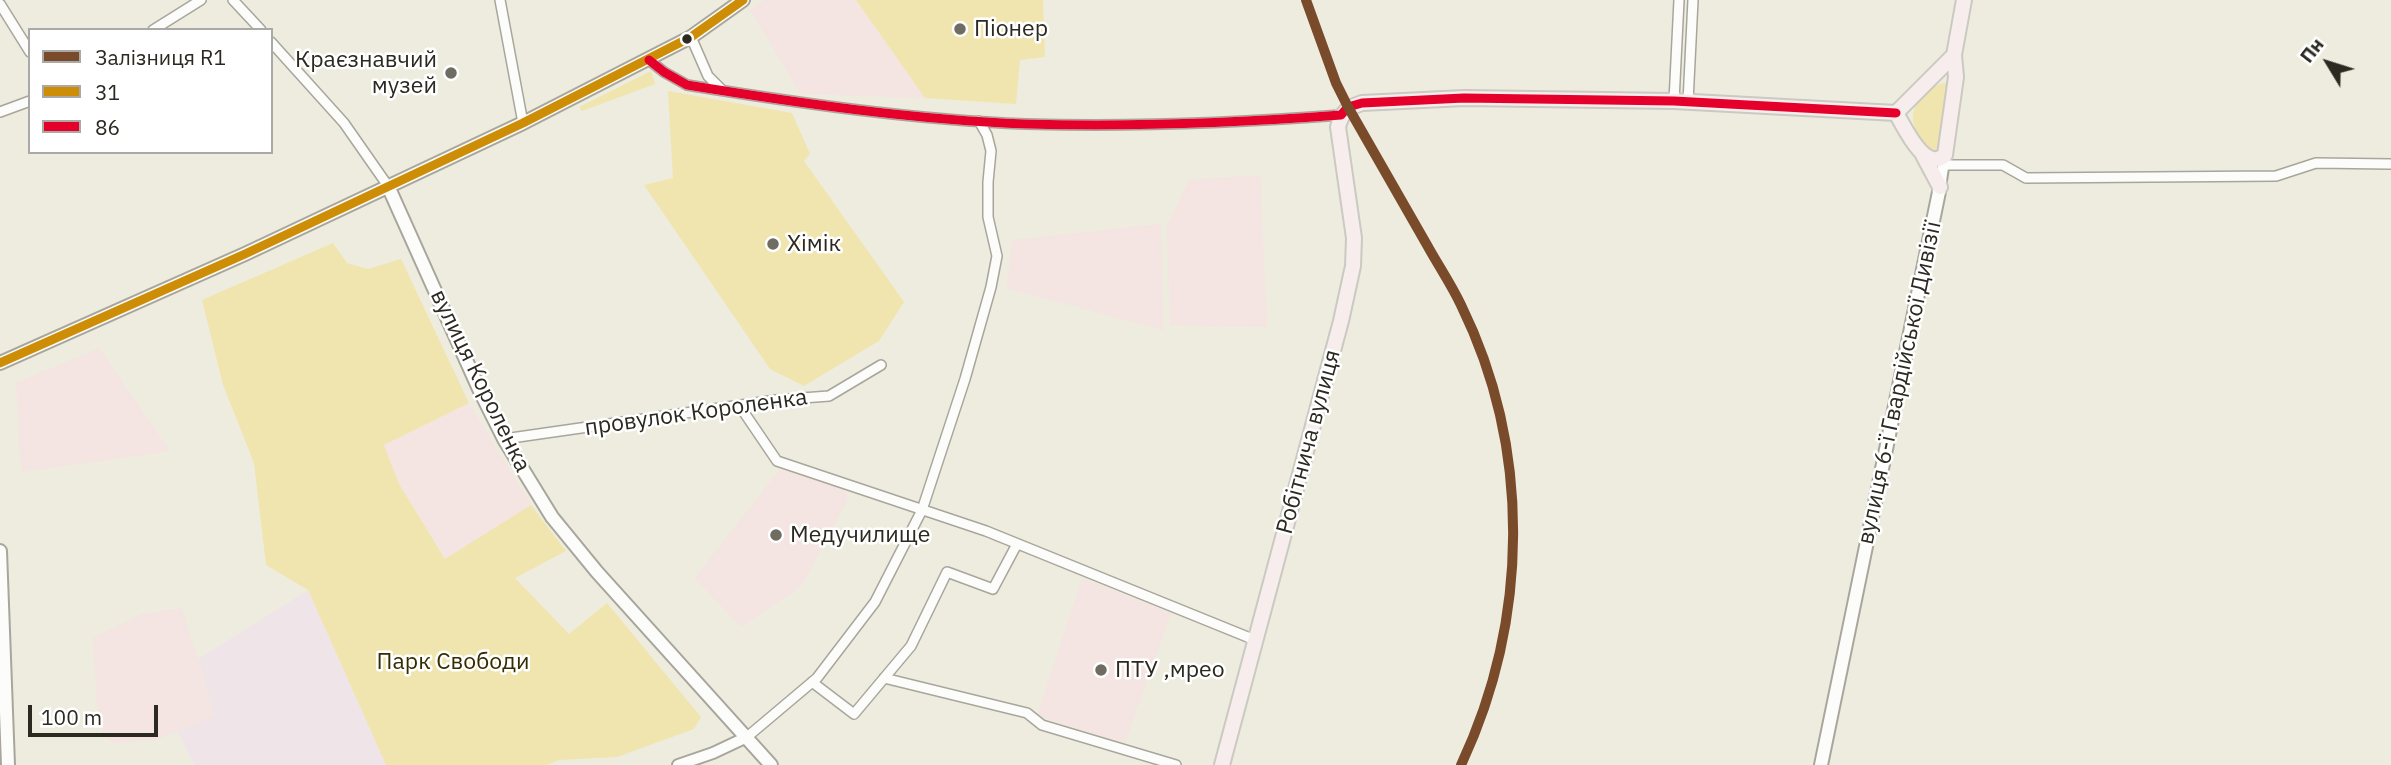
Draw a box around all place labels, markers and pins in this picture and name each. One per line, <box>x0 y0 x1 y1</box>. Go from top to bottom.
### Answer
place label: Піонер <box>974 15 1048 43</box>
marker: Піонер <box>952 21 968 37</box>
unlabelled marker <box>680 32 694 46</box>
place label: Краєзнавчий музей <box>295 46 437 100</box>
marker: Краєзнавчий музей <box>443 65 459 81</box>
place label: Хімік <box>787 230 841 258</box>
marker: Хімік <box>765 236 781 252</box>
place label: Медучилище <box>790 521 930 549</box>
marker: Медучилище <box>768 527 784 543</box>
place label: ПТУ ,мрео <box>1115 656 1225 684</box>
marker: ПТУ ,мрео <box>1093 662 1109 678</box>

